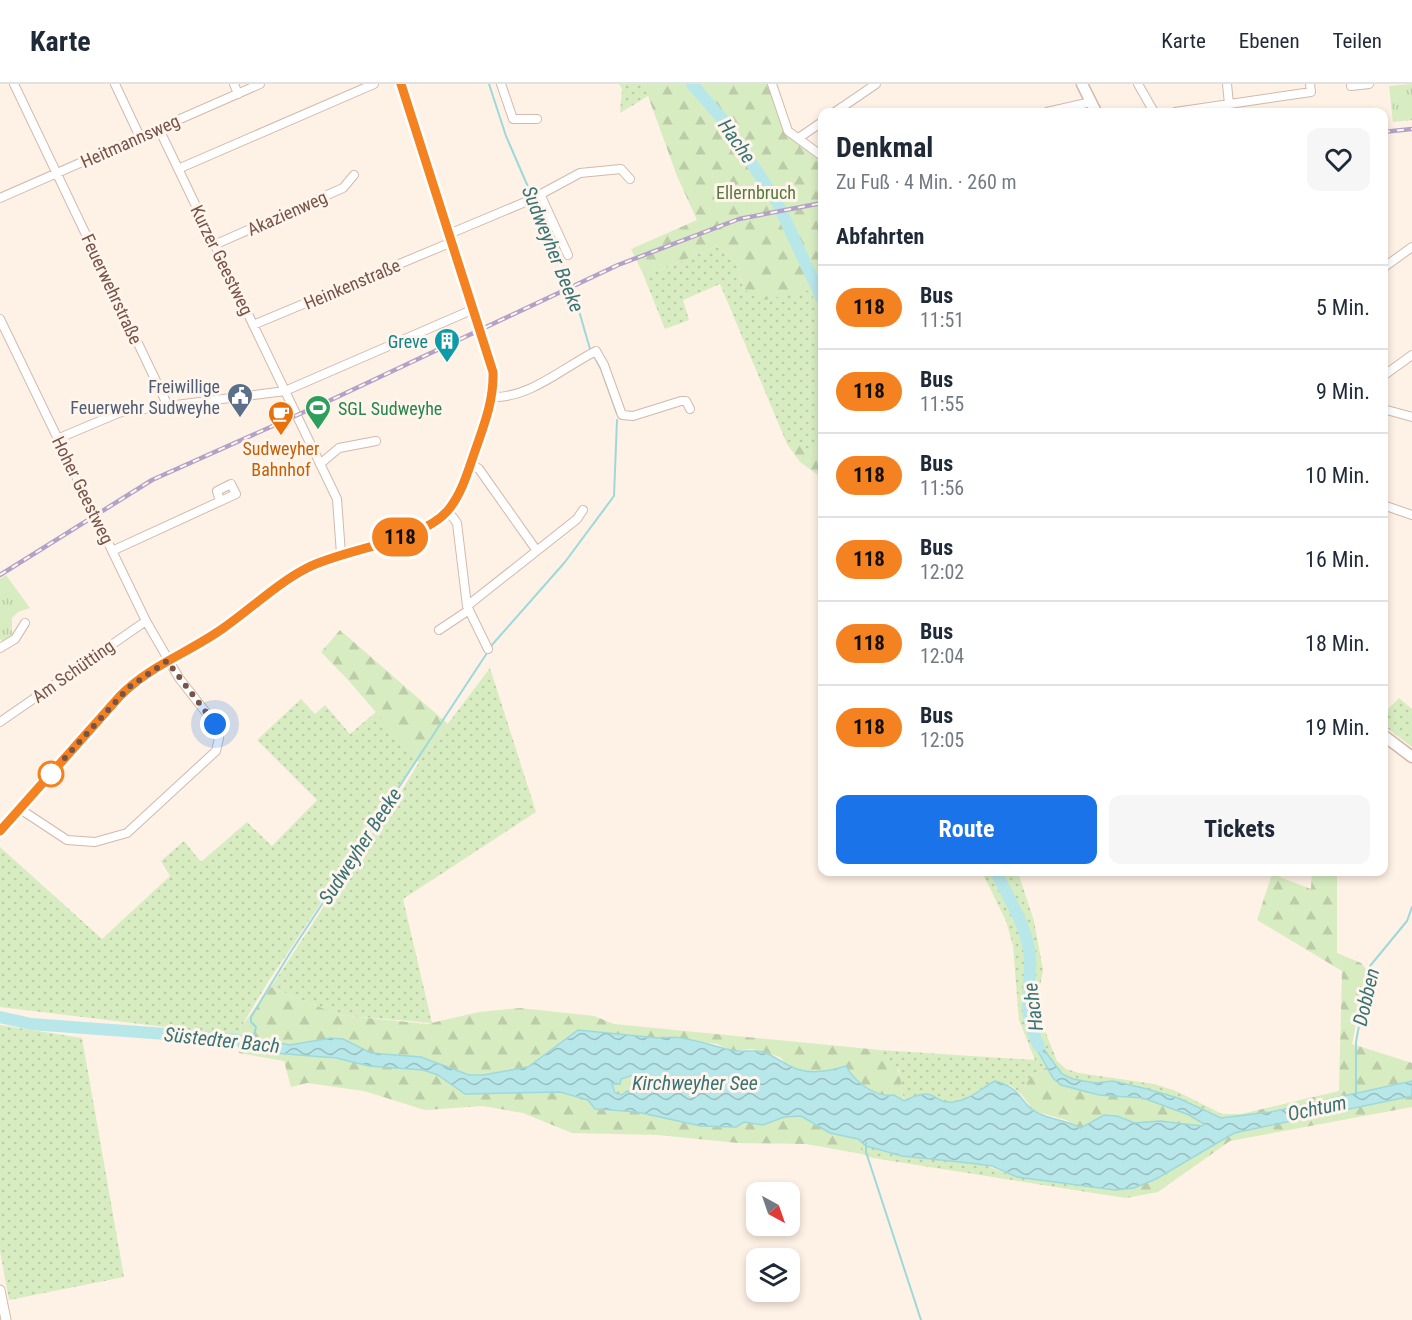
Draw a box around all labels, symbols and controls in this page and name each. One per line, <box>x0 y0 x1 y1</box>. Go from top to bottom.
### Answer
text: Karte <box>30 25 91 58</box>
text: Karte <box>1161 29 1206 53</box>
text: Ebenen <box>1239 29 1300 53</box>
text: Teilen <box>1333 29 1382 53</box>
street label: Heitmannsweg <box>77 110 183 172</box>
water label: Hache <box>713 114 761 168</box>
button: heart <box>1307 128 1370 191</box>
text: Denkmal <box>836 131 933 164</box>
text: Zu Fuß · 4 Min. · 260 m <box>836 170 1017 194</box>
water label: Sudweyher Beeke <box>517 182 589 316</box>
park label: Ellernbruch <box>716 182 796 203</box>
street label: Akazienweg <box>244 186 330 240</box>
street label: Kurzer Geestweg <box>186 202 258 318</box>
text: Abfahrten <box>836 224 924 249</box>
street label: Feuerwehrstraße <box>77 231 147 347</box>
street label: Heinkenstraße <box>301 254 403 314</box>
text: Bus <box>920 283 953 308</box>
text: 118 <box>853 295 885 319</box>
text: 5 Min. <box>1316 295 1370 320</box>
text: 11:51 <box>920 308 964 332</box>
building icon: Greve <box>432 326 462 364</box>
place label: Greve <box>388 331 428 352</box>
text: Bus <box>920 367 953 392</box>
place label: Freiwillige Feuerwehr Sudweyhe <box>70 376 220 418</box>
text: 118 <box>853 379 885 403</box>
text: 9 Min. <box>1316 379 1370 404</box>
public building icon: Freiwillige Feuerwehr Sudweyhe <box>225 381 255 419</box>
text: 11:55 <box>920 392 964 416</box>
sports icon: SGL Sudweyhe <box>303 393 333 431</box>
place label: SGL Sudweyhe <box>338 398 442 419</box>
cafe icon: Sudweyher Bahnhof <box>266 399 296 437</box>
street label: Hoher Geestweg <box>48 433 118 547</box>
place label: Sudweyher Bahnhof <box>242 438 320 480</box>
text: Bus <box>920 451 953 476</box>
text: 118 <box>853 463 885 487</box>
text: 10 Min. <box>1305 463 1370 488</box>
text: 11:56 <box>920 476 964 500</box>
line badge: 118 <box>366 518 434 556</box>
text: 118 <box>384 525 416 549</box>
text: Bus <box>920 535 953 560</box>
text: 118 <box>853 547 885 571</box>
text: 16 Min. <box>1305 547 1370 572</box>
text: 12:02 <box>920 560 964 584</box>
text: Bus <box>920 619 953 644</box>
text: 118 <box>853 631 885 655</box>
text: 18 Min. <box>1305 631 1370 656</box>
street label: Am Schütting <box>28 635 118 707</box>
text: 12:04 <box>920 644 964 668</box>
text: Bus <box>920 703 953 728</box>
your location <box>200 709 230 739</box>
text: 118 <box>853 715 885 739</box>
text: 19 Min. <box>1305 715 1370 740</box>
text: 12:05 <box>920 728 964 752</box>
unlabelled marker <box>38 761 64 787</box>
water label: Sudweyher Beeke <box>313 783 407 909</box>
button: Route <box>836 795 1097 864</box>
button: Tickets <box>1109 795 1370 864</box>
water label: Dobben <box>1348 966 1384 1028</box>
water label: Hache <box>1018 981 1048 1033</box>
water label: Süstedter Bach <box>163 1022 281 1058</box>
water label: Kirchweyher See <box>632 1071 758 1095</box>
water label: Ochtum <box>1285 1090 1349 1126</box>
north arrow <box>746 1182 800 1236</box>
map controls <box>746 1182 800 1302</box>
button: layers <box>746 1248 800 1302</box>

